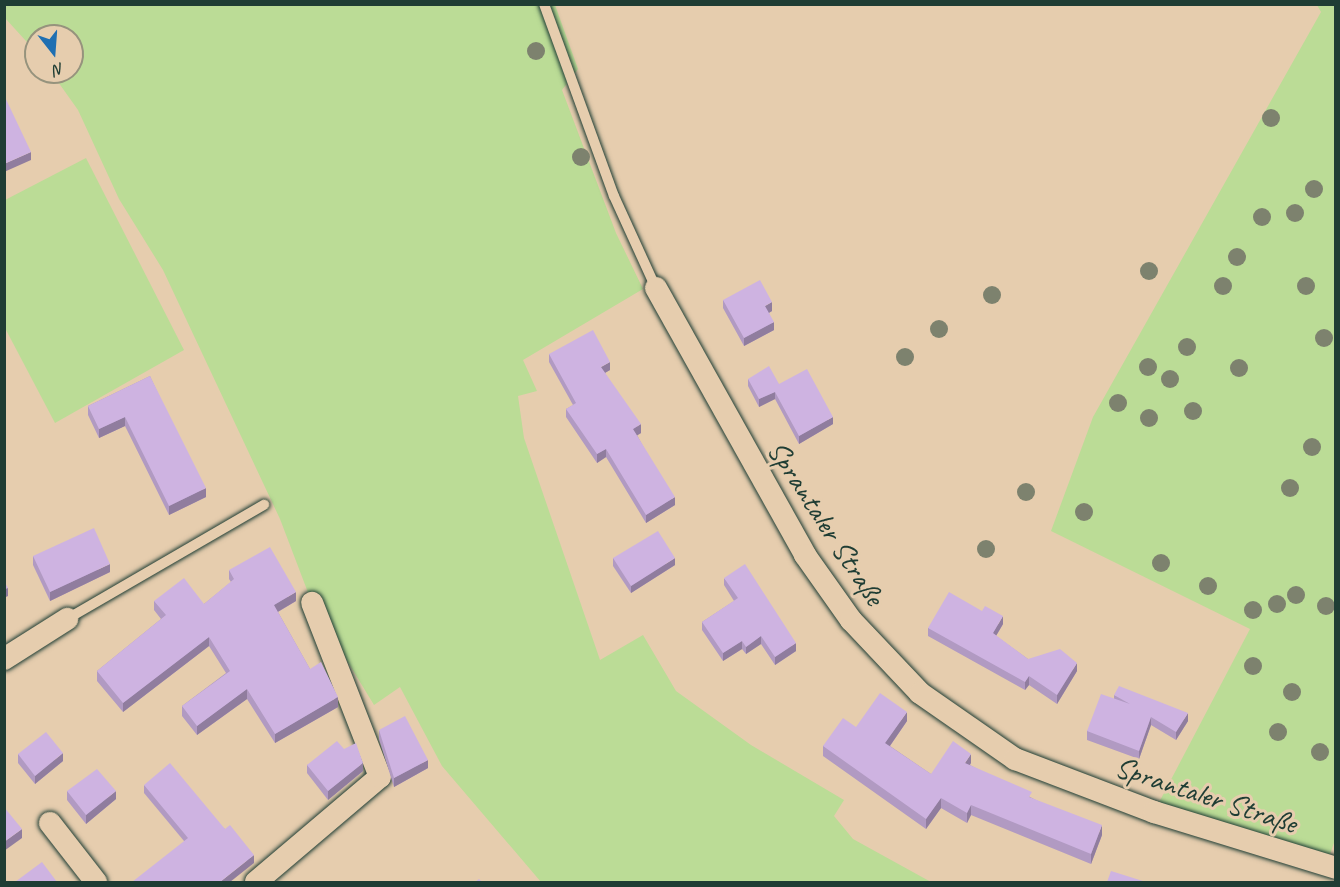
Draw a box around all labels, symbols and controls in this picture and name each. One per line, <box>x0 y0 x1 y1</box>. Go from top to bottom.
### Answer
north arrow <box>24 24 84 84</box>
text: N <box>51 58 66 80</box>
street label: Sprantaler Straße <box>759 434 893 612</box>
street label: Sprantaler Straße <box>1111 749 1301 841</box>

